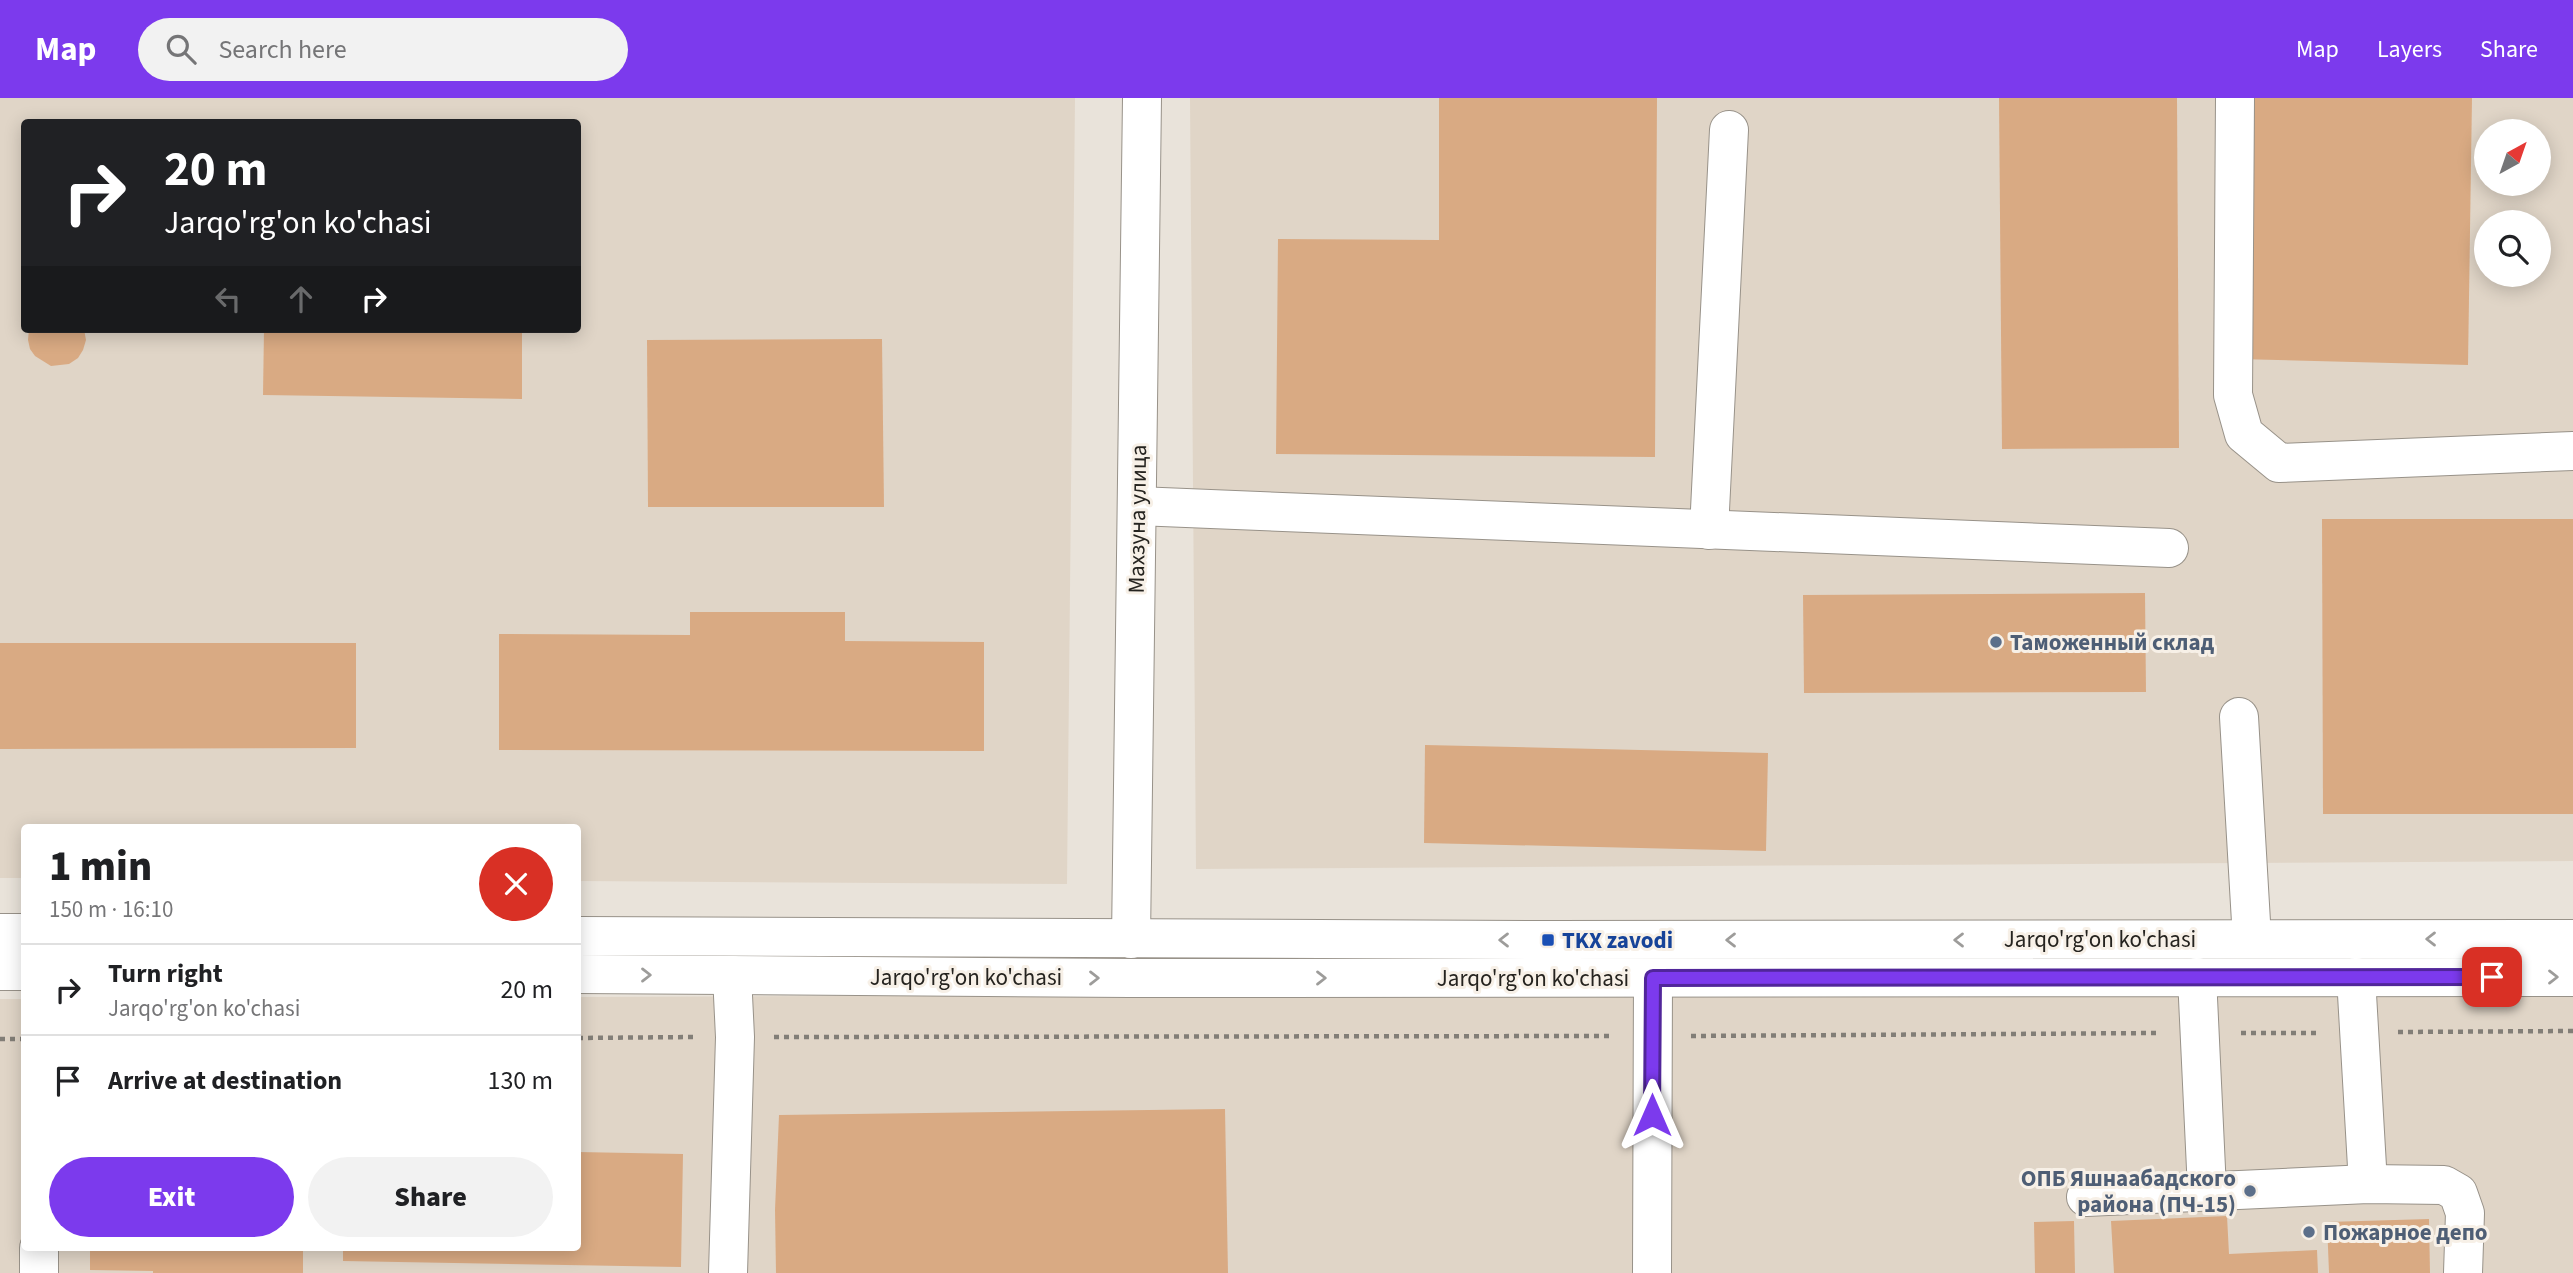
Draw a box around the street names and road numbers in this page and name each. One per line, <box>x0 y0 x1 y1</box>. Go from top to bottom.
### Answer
street label: Махзуна улица <box>1120 444 1155 594</box>
street label: Jarqo'rg'on ko'chasi <box>2004 923 2196 956</box>
street label: Jarqo'rg'on ko'chasi <box>870 961 1062 994</box>
street label: Jarqo'rg'on ko'chasi <box>1437 962 1629 995</box>

